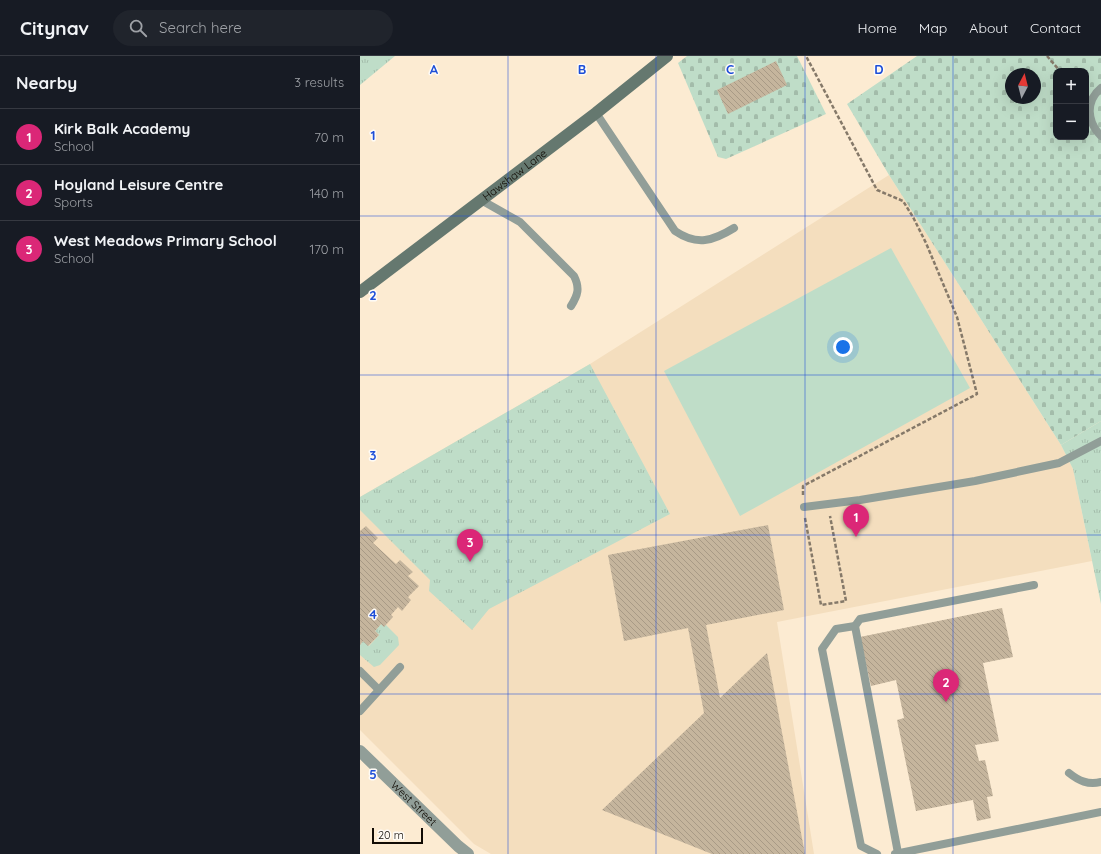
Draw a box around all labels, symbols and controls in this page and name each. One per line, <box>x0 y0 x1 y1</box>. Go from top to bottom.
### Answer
search box <box>113 10 393 46</box>
text: Citynav <box>20 16 89 40</box>
icon: search <box>127 17 149 39</box>
text: Search here <box>159 18 242 37</box>
text: Home <box>858 19 897 37</box>
text: Map <box>919 19 947 37</box>
text: About <box>969 19 1008 37</box>
text: Contact <box>1030 19 1081 37</box>
text: A <box>430 61 439 77</box>
text: B <box>578 61 586 77</box>
text: C <box>726 61 734 77</box>
text: D <box>874 61 884 77</box>
north arrow <box>1005 68 1041 104</box>
map controls <box>1053 68 1089 140</box>
button: + <box>1053 68 1089 104</box>
text: Nearby <box>16 72 77 93</box>
text: 3 results <box>294 74 344 90</box>
button: − <box>1053 104 1089 140</box>
text: Kirk Balk Academy <box>54 119 190 138</box>
text: 1 <box>370 127 376 143</box>
text: 1 <box>26 129 32 145</box>
text: 70 m <box>314 129 344 145</box>
text: School <box>54 138 94 154</box>
street label: Hawshaw Lane <box>480 146 550 204</box>
text: Hoyland Leisure Centre <box>54 175 223 194</box>
text: 2 <box>25 185 33 201</box>
text: 140 m <box>309 185 344 201</box>
text: Sports <box>54 194 93 210</box>
text: West Meadows Primary School <box>54 231 277 250</box>
text: 3 <box>26 241 32 257</box>
text: 170 m <box>309 241 344 257</box>
text: School <box>54 250 94 266</box>
text: 2 <box>369 287 377 303</box>
your location <box>833 337 853 357</box>
text: 3 <box>370 447 377 463</box>
pin: 1 <box>843 504 869 537</box>
pin: 3 <box>457 529 483 562</box>
text: 4 <box>369 606 377 622</box>
pin: 2 <box>933 669 959 702</box>
text: 5 <box>369 766 377 782</box>
street label: West Street <box>388 778 440 829</box>
scale bar <box>372 826 423 845</box>
text: 20 m <box>378 828 404 842</box>

